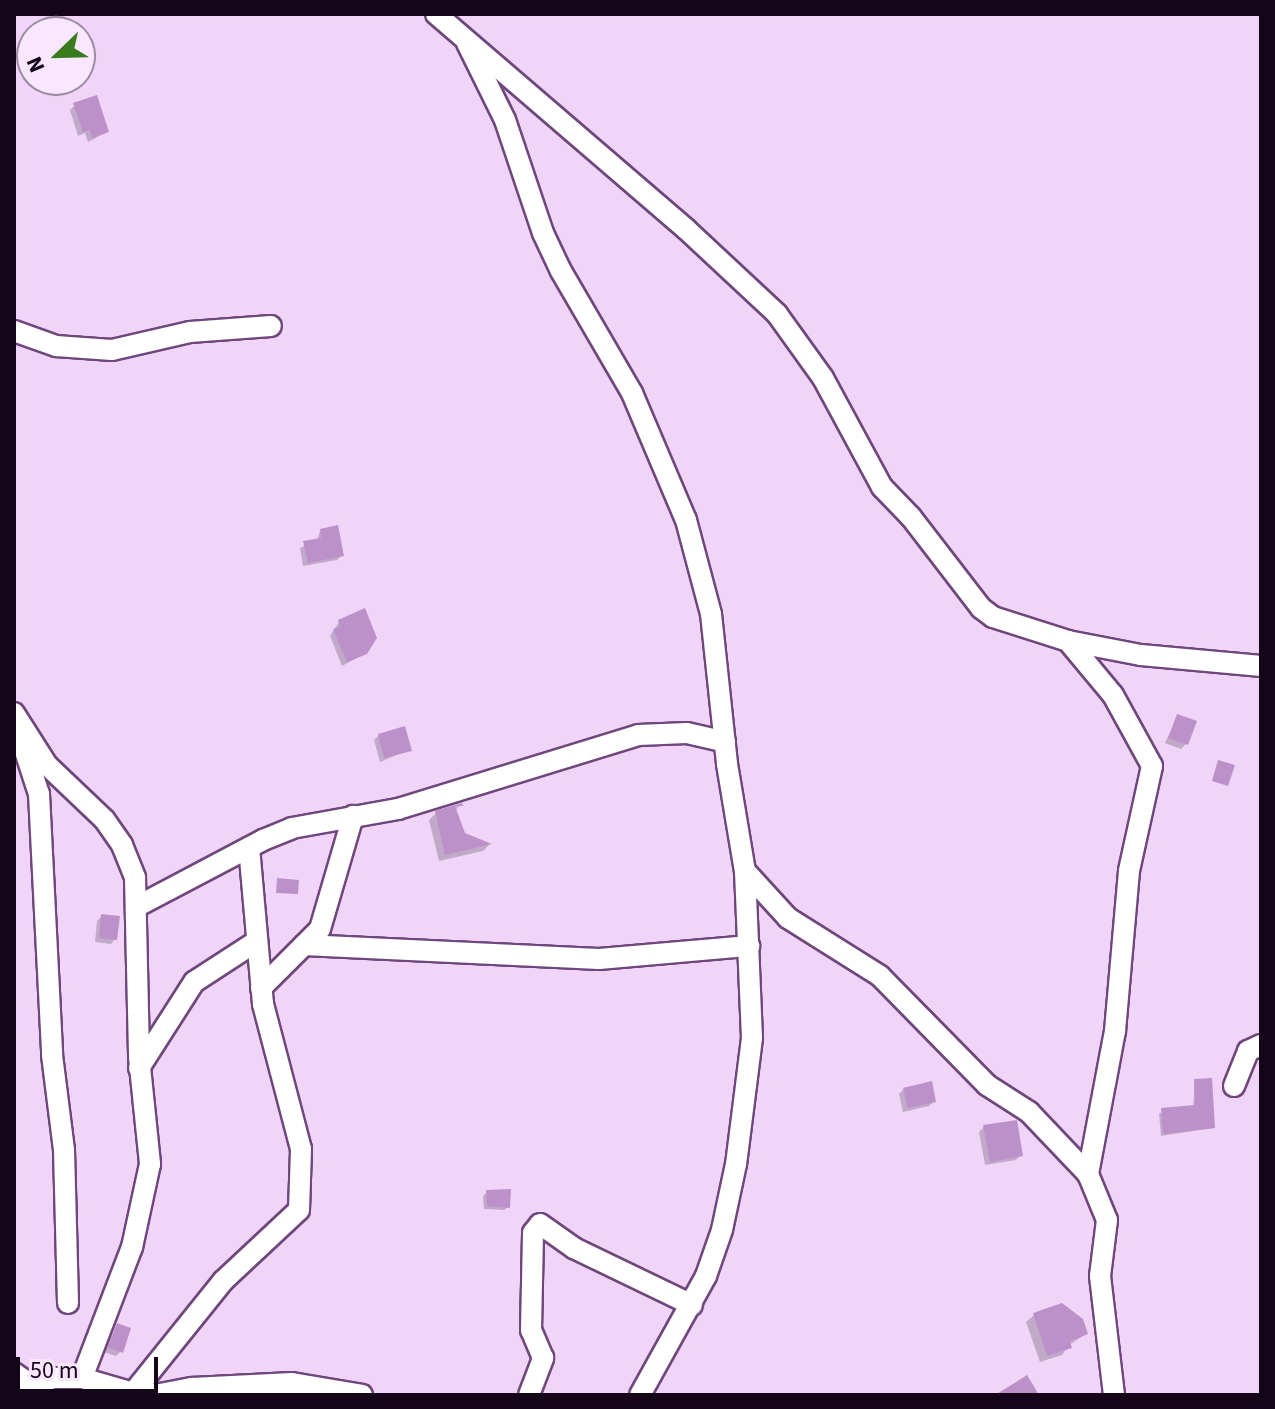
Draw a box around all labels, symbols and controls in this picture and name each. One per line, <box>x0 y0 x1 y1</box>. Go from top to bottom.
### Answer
north arrow <box>16 16 96 96</box>
text: N <box>18 52 53 78</box>
scale bar <box>20 1341 162 1391</box>
text: 50 m <box>30 1353 79 1388</box>

